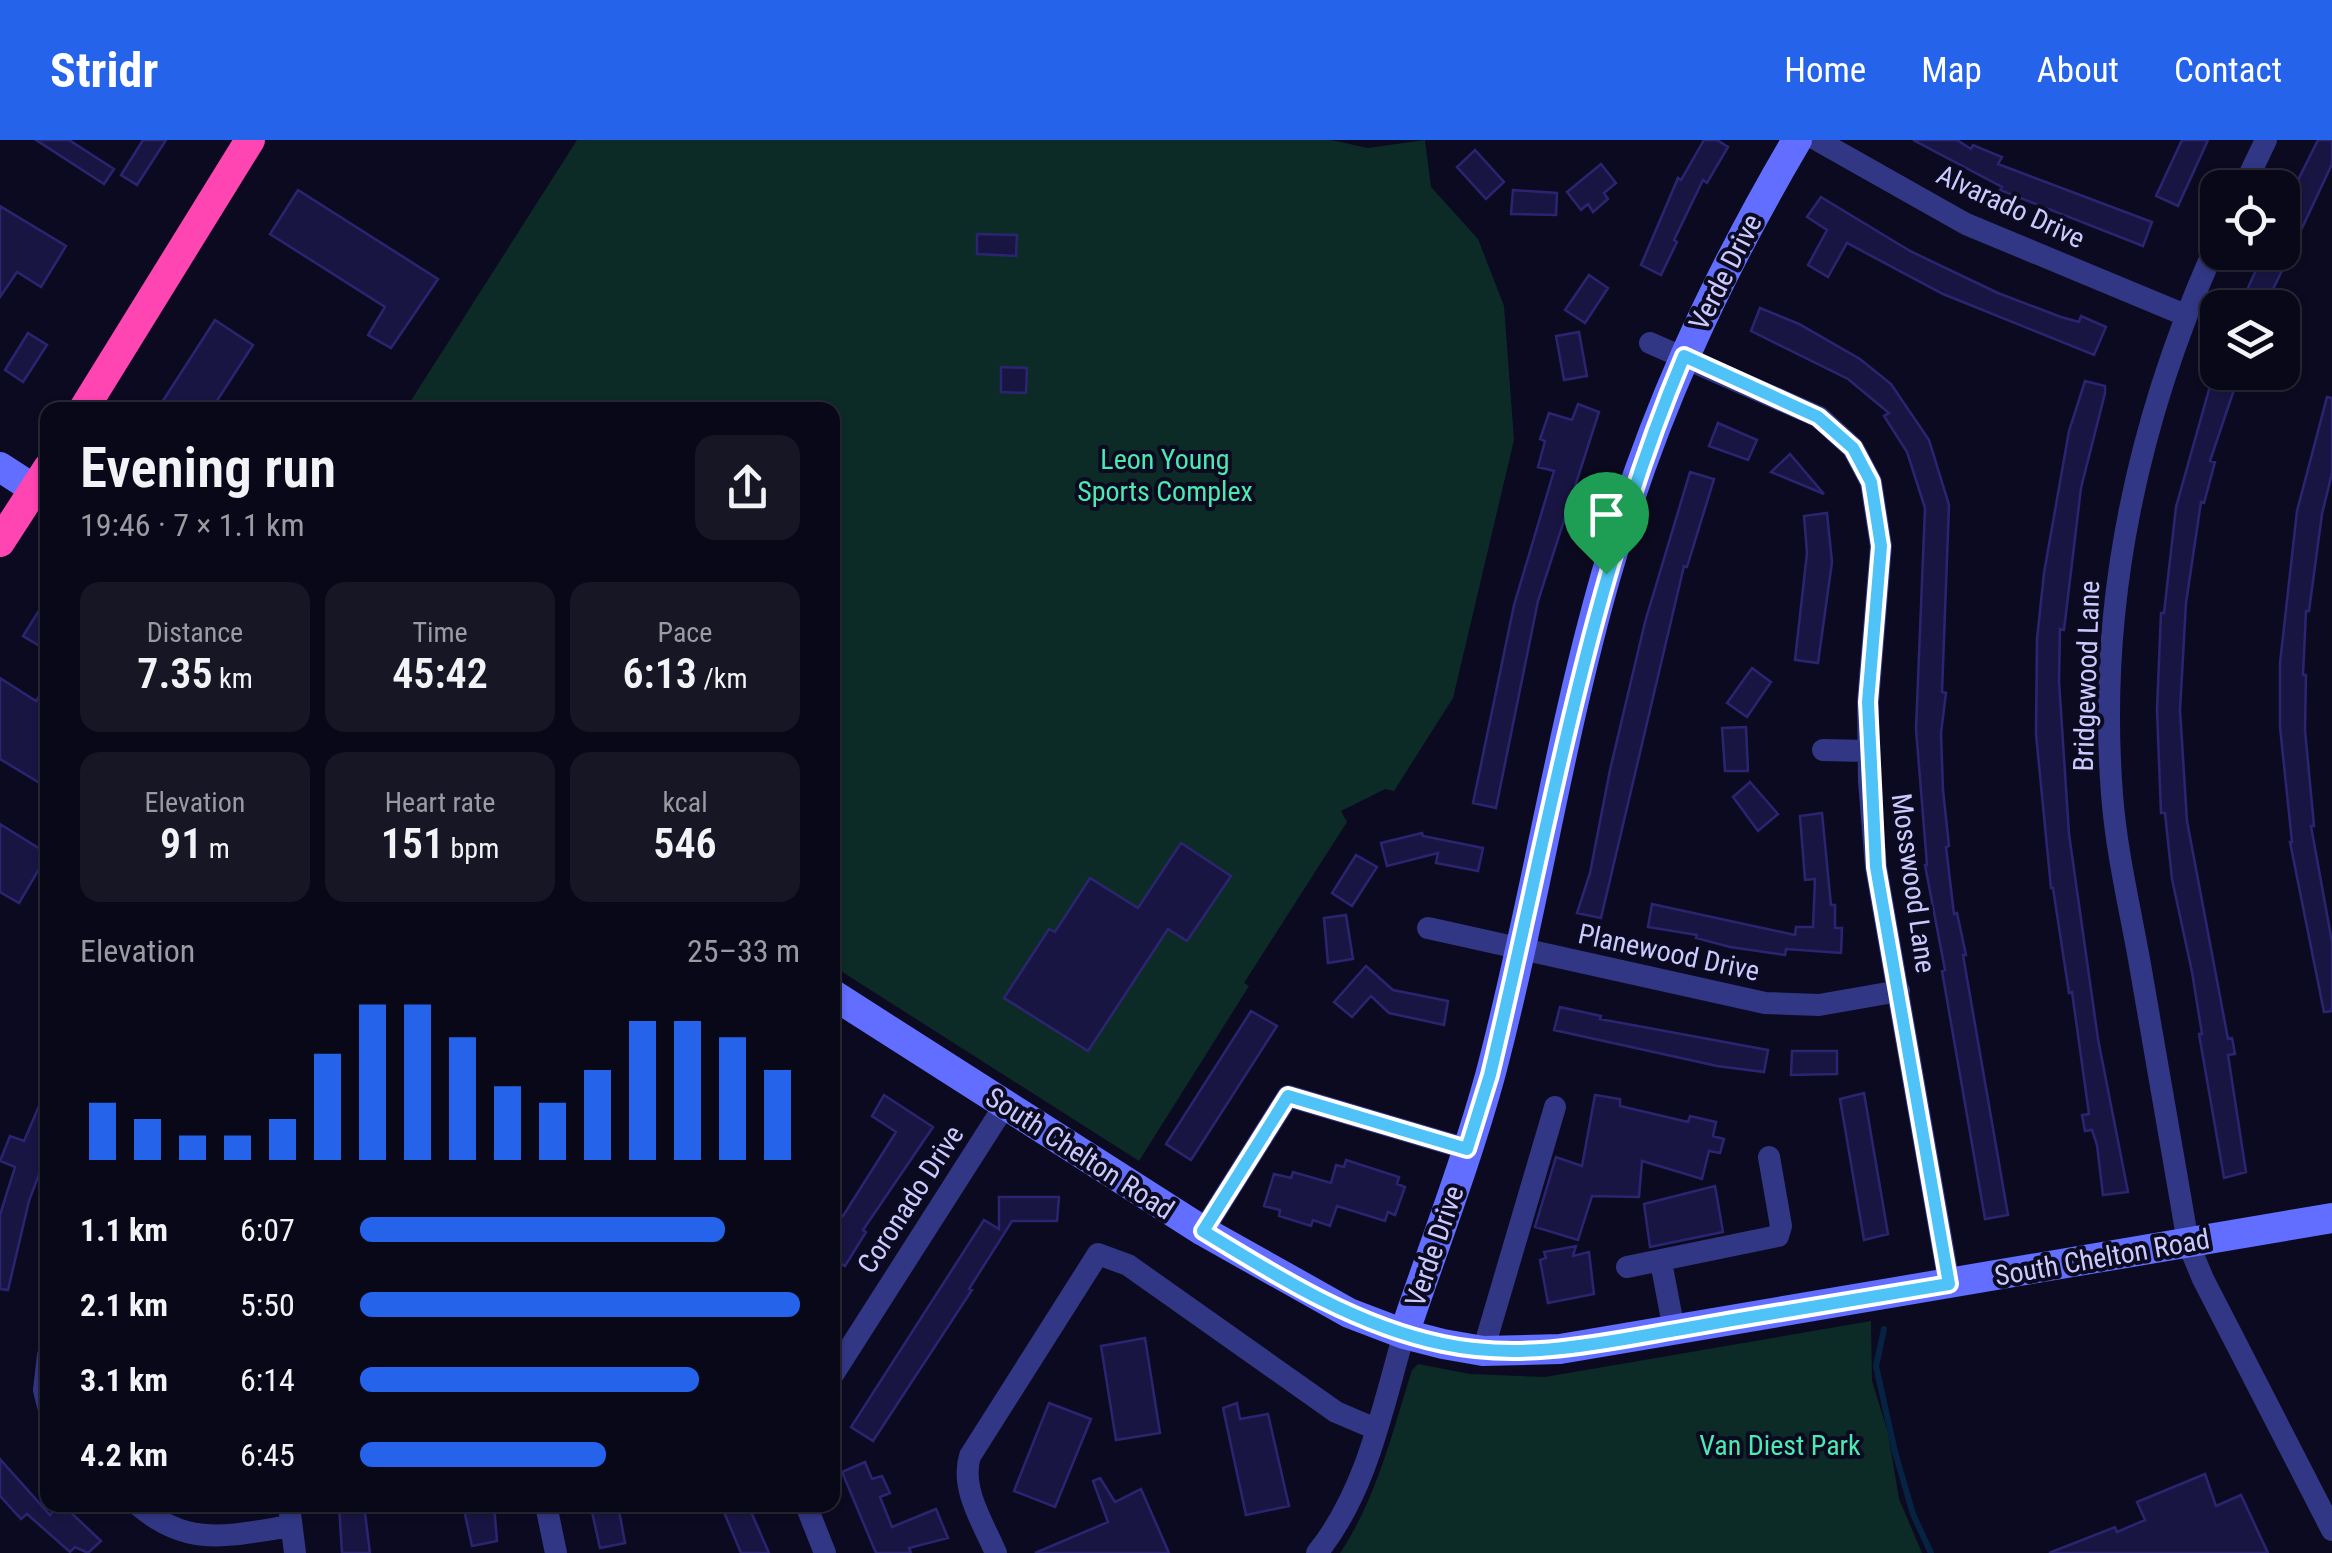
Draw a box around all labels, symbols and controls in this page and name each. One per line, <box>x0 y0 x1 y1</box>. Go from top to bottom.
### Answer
text: Stridr <box>50 42 158 99</box>
text: Home <box>1784 50 1866 91</box>
text: Map <box>1921 50 1982 91</box>
text: About <box>2037 50 2119 91</box>
text: Contact <box>2174 50 2282 91</box>
street label: Alvarado Drive <box>1932 158 2090 255</box>
map controls <box>2200 170 2300 390</box>
button: locate <box>2200 170 2300 270</box>
street label: Verde Drive <box>1682 209 1769 336</box>
button: layers <box>2200 290 2300 390</box>
button: share <box>695 435 800 540</box>
text: Evening run <box>80 436 336 500</box>
park label: Leon Young Sports Complex <box>1077 443 1253 508</box>
pin <box>1564 472 1649 575</box>
icon: arrive <box>1579 487 1634 542</box>
text: 19:46 · 7 × 1.1 km <box>80 506 305 544</box>
street label: Bridgewood Lane <box>2067 580 2106 772</box>
text: Distance <box>147 616 243 649</box>
text: Time <box>412 616 468 649</box>
text: Pace <box>658 616 712 649</box>
text: 7.35 <box>137 649 213 698</box>
text: 45:42 <box>392 649 488 698</box>
text: 6:13 <box>623 649 697 698</box>
text: km <box>213 662 253 695</box>
text: /km <box>697 662 748 695</box>
text: Elevation <box>145 786 245 819</box>
text: Heart rate <box>385 786 495 819</box>
text: kcal <box>662 786 708 819</box>
street label: Mosswood Lane <box>1885 791 1942 975</box>
text: 91 <box>160 819 202 868</box>
text: 151 <box>381 819 444 868</box>
text: 546 <box>653 819 717 868</box>
text: m <box>202 832 230 865</box>
text: bpm <box>444 832 499 865</box>
street label: Planewood Drive <box>1575 917 1763 988</box>
text: Elevation <box>80 932 195 970</box>
text: 25–33 m <box>687 932 800 970</box>
street label: South Chelton Road <box>980 1080 1180 1227</box>
street label: Coronado Drive <box>850 1119 970 1279</box>
street label: Verde Drive <box>1398 1181 1471 1311</box>
text: 1.1 km <box>80 1211 168 1249</box>
text: 6:07 <box>240 1211 295 1249</box>
street label: South Chelton Road <box>1992 1222 2212 1293</box>
text: 2.1 km <box>80 1286 168 1324</box>
text: 5:50 <box>240 1286 295 1324</box>
text: 3.1 km <box>80 1361 168 1399</box>
text: 6:14 <box>240 1361 295 1399</box>
park label: Van Diest Park <box>1699 1429 1861 1462</box>
text: 4.2 km <box>80 1436 168 1474</box>
text: 6:45 <box>240 1436 295 1474</box>

